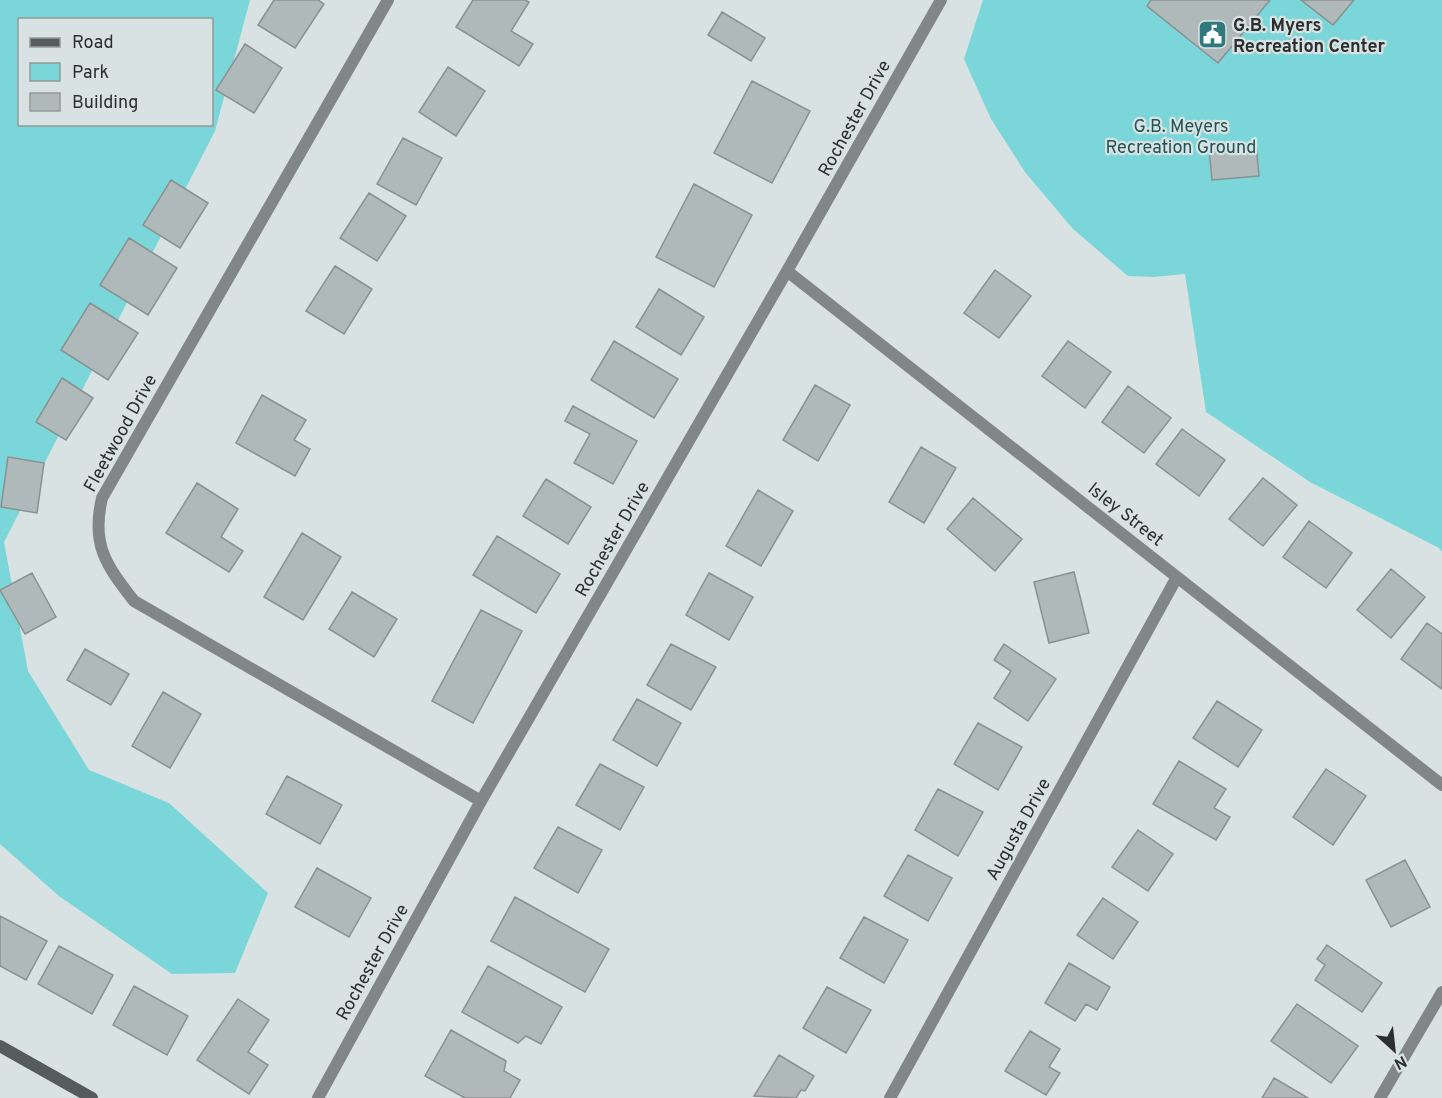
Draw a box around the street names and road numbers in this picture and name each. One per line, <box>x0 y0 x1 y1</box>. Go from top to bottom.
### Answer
street label: Rochester Drive <box>814 57 897 181</box>
street label: Fleetwood Drive <box>79 371 163 497</box>
street label: Rochester Drive <box>571 478 656 602</box>
street label: Isley Street <box>1082 478 1168 552</box>
street label: Augusta Drive <box>982 774 1057 885</box>
street label: Rochester Drive <box>332 901 415 1025</box>

